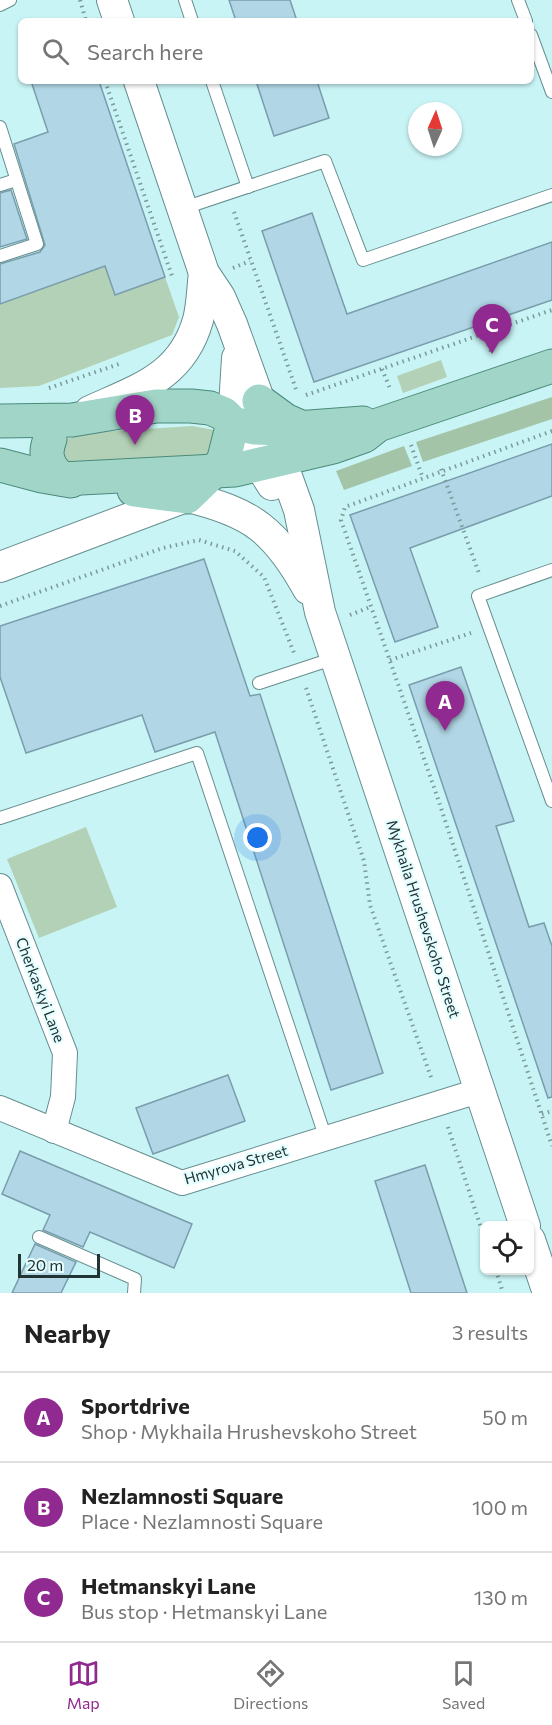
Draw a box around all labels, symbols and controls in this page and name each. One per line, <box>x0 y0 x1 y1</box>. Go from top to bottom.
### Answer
search box <box>18 18 534 84</box>
icon: search <box>39 35 72 68</box>
text: Search here <box>87 38 203 65</box>
north arrow <box>408 102 462 156</box>
pin: C <box>472 304 512 354</box>
pin: B <box>116 396 154 445</box>
pin: A <box>426 682 464 731</box>
street label: Mykhaila Hrushevskoho Street <box>383 817 465 1020</box>
your location <box>243 823 272 852</box>
street label: Cherkaskyi Lane <box>13 935 69 1045</box>
street label: Hmyrova Street <box>182 1141 290 1187</box>
map controls <box>480 1221 534 1275</box>
button: locate <box>480 1221 534 1275</box>
scale bar <box>18 1251 100 1278</box>
text: 20 m <box>27 1255 63 1274</box>
text: Nearby <box>24 1317 111 1348</box>
text: 3 results <box>452 1320 528 1344</box>
text: Sportdrive <box>81 1392 190 1419</box>
text: A <box>36 1405 51 1429</box>
text: 50 m <box>482 1405 528 1429</box>
text: Shop · Mykhaila Hrushevskoho Street <box>81 1419 417 1443</box>
text: Nezlamnosti Square <box>81 1482 283 1509</box>
text: B <box>37 1495 50 1519</box>
text: 100 m <box>472 1495 528 1519</box>
text: Place · Nezlamnosti Square <box>81 1509 323 1533</box>
text: Hetmanskyi Lane <box>81 1572 256 1599</box>
text: C <box>37 1585 50 1609</box>
text: 130 m <box>474 1585 528 1609</box>
text: Bus stop · Hetmanskyi Lane <box>81 1599 327 1623</box>
tab: Map <box>67 1657 100 1712</box>
tab: Directions <box>233 1657 308 1712</box>
tab: Saved <box>442 1657 485 1712</box>

